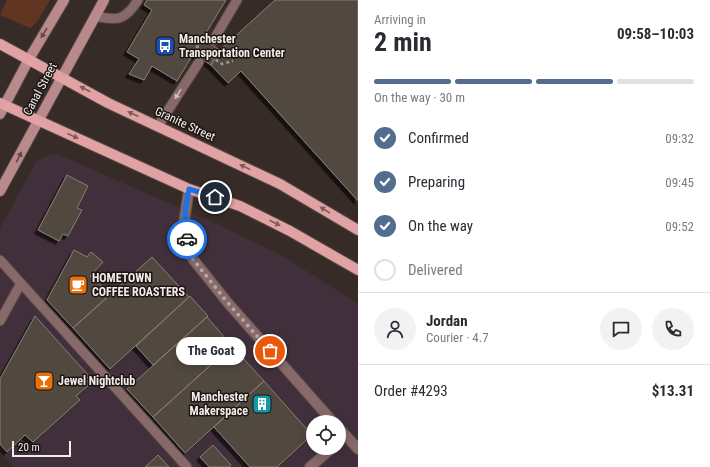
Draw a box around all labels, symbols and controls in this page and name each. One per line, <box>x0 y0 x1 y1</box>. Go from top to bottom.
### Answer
text: Arriving in <box>374 12 426 27</box>
text: 09:58–10:03 <box>617 25 694 43</box>
text: 2 min <box>374 27 432 57</box>
one-way arrow <box>41 28 48 39</box>
place label: Manchester Transportation Center <box>179 32 285 60</box>
bus stop icon: Manchester Transportation Center <box>154 35 176 57</box>
street label: Canal Street <box>20 60 60 118</box>
one-way arrow <box>79 86 90 93</box>
one-way arrow <box>175 88 182 100</box>
text: On the way · 30 m <box>374 90 465 105</box>
street label: Granite Street <box>153 104 218 144</box>
one-way arrow <box>127 111 139 117</box>
icon: check <box>374 127 396 149</box>
text: Confirmed <box>408 129 469 147</box>
text: 09:32 <box>665 131 694 146</box>
one-way arrow <box>68 133 79 139</box>
one-way arrow <box>15 151 22 163</box>
one-way arrow <box>239 164 250 170</box>
icon: check <box>374 171 396 193</box>
text: Preparing <box>408 173 465 191</box>
text: 09:45 <box>665 175 694 190</box>
pin <box>198 180 232 214</box>
icon: home <box>204 186 226 208</box>
one-way arrow <box>319 206 331 213</box>
icon: check <box>374 215 396 237</box>
text: On the way <box>408 217 473 235</box>
courier <box>167 219 207 259</box>
text: 09:52 <box>665 219 694 234</box>
one-way arrow <box>269 220 281 226</box>
icon: car <box>176 228 198 250</box>
text: Delivered <box>408 261 463 279</box>
place label: HOMETOWN COFFEE ROASTERS <box>92 271 185 299</box>
cafe icon: HOMETOWN COFFEE ROASTERS <box>67 274 89 296</box>
button: person <box>374 308 416 350</box>
button: chat <box>600 308 642 350</box>
button: phone <box>652 308 694 350</box>
text: Jordan <box>426 312 468 330</box>
text: Courier · 4.7 <box>426 330 489 345</box>
pin <box>253 334 287 368</box>
callout: The Goat <box>176 337 246 365</box>
icon: bag <box>259 340 281 362</box>
text: The Goat <box>188 343 234 358</box>
bar icon: Jewel Nightclub <box>33 370 55 392</box>
place label: Jewel Nightclub <box>58 374 135 388</box>
text: Order #4293 <box>374 382 448 400</box>
text: $13.31 <box>652 382 694 400</box>
place label: Manchester Makerspace <box>190 390 248 418</box>
building icon: Manchester Makerspace <box>251 393 273 415</box>
map controls <box>306 415 346 455</box>
button: locate <box>306 415 346 455</box>
scale bar <box>12 439 71 458</box>
text: 20 m <box>18 441 40 454</box>

